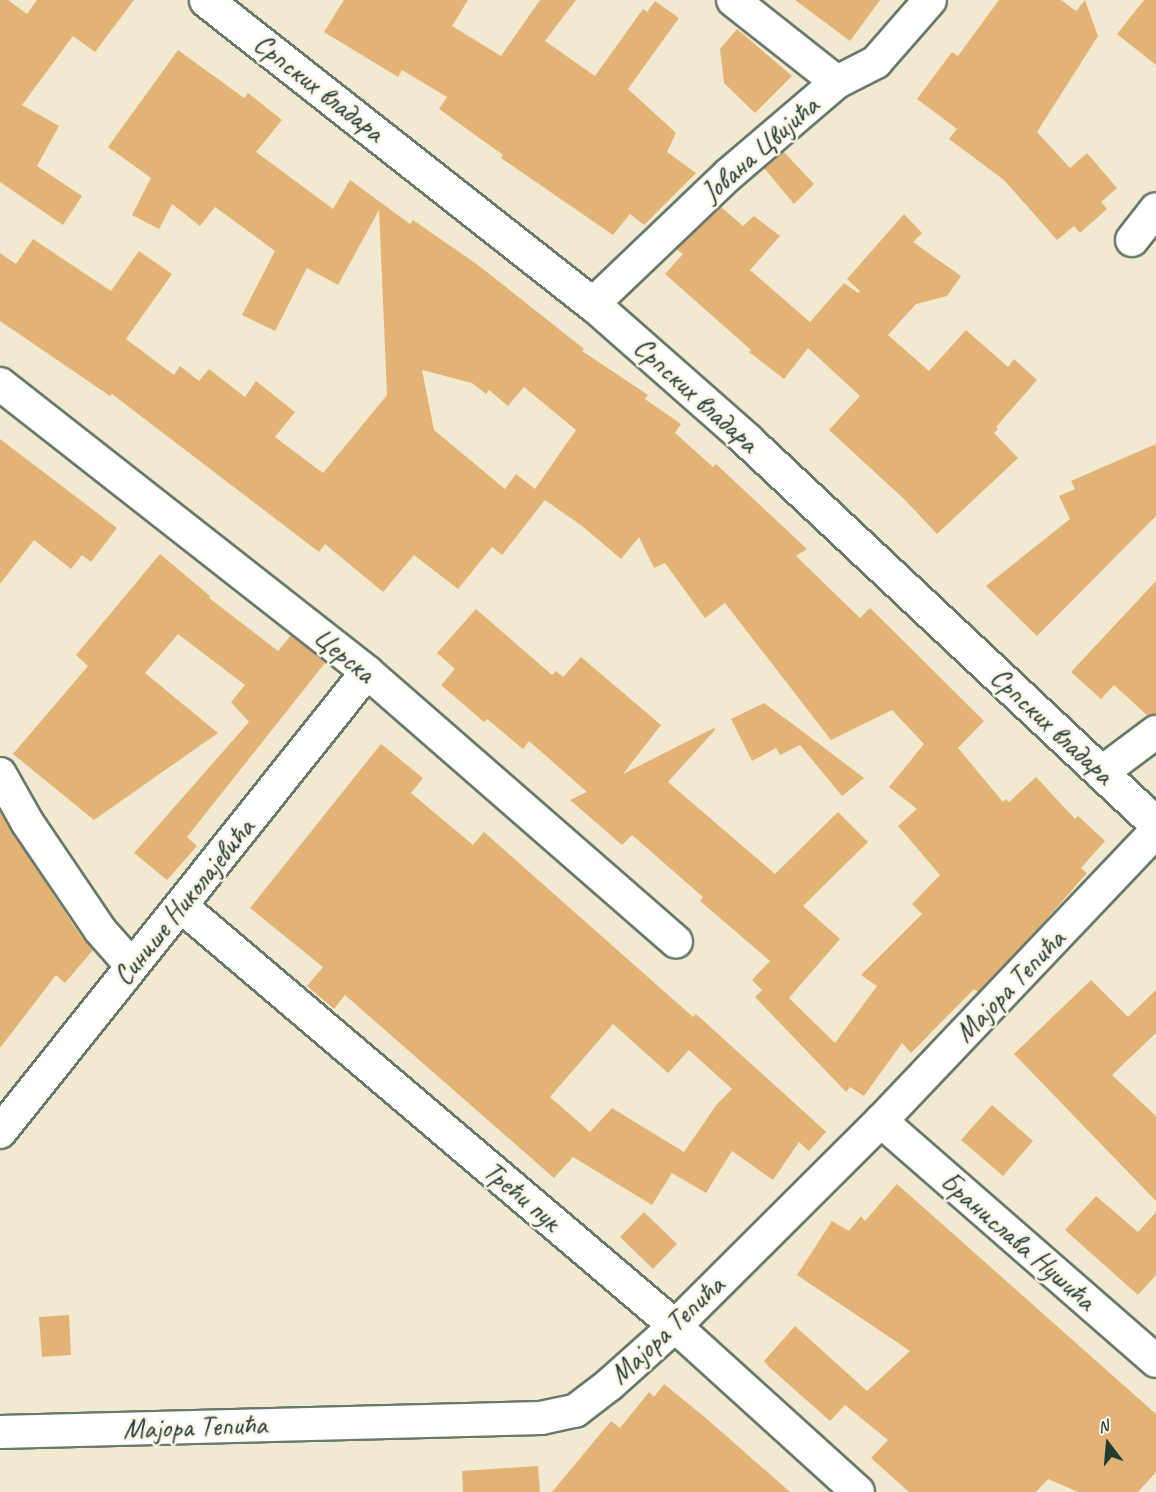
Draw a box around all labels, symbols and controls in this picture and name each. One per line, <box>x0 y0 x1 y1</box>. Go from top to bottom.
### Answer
street label: Српских владара <box>248 27 390 149</box>
street label: Јована Цвијића <box>695 89 825 209</box>
street label: Српских владара <box>627 331 765 459</box>
street label: Церска <box>307 620 381 690</box>
street label: Српских владара <box>984 661 1120 791</box>
street label: Синише Николајевића <box>107 812 261 992</box>
street label: Мајора Тепића <box>948 923 1072 1049</box>
street label: Трећи пук <box>477 1154 567 1238</box>
street label: Бранислава Нушића <box>932 1163 1104 1319</box>
street label: Мајора Тепића <box>603 1269 731 1391</box>
street label: Мајора Тепића <box>123 1408 267 1446</box>
north arrow <box>1078 1414 1138 1474</box>
text: N <box>1096 1416 1111 1438</box>

